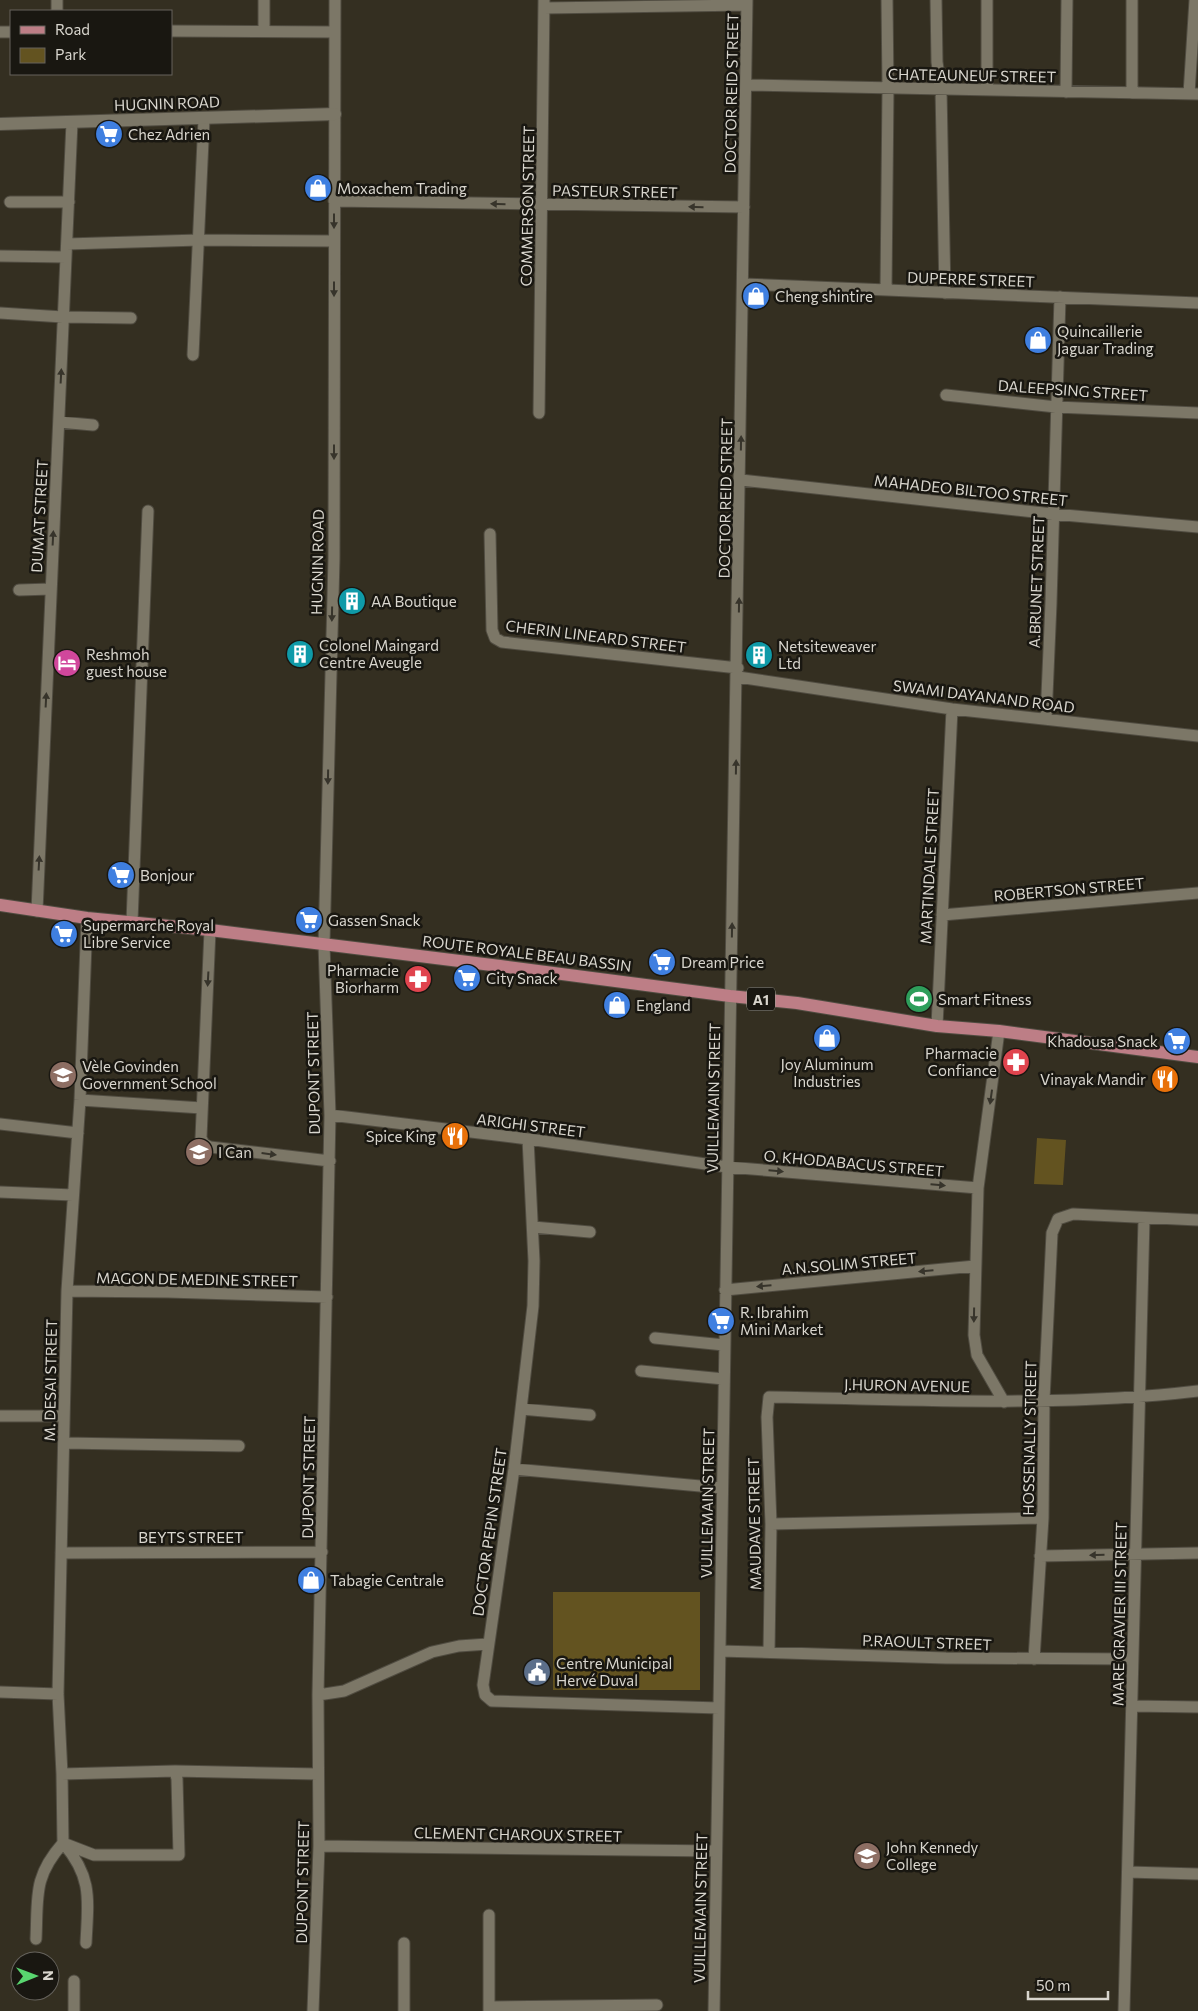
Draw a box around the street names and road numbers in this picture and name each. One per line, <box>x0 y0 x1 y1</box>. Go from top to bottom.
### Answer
street label: DOCTOR REID STREET <box>721 12 741 173</box>
street label: CHATEAUNEUF STREET <box>888 65 1057 85</box>
street label: HUGNIN ROAD <box>114 92 220 114</box>
street label: COMMERSON STREET <box>517 125 537 287</box>
street label: PASTEUR STREET <box>552 181 678 201</box>
street label: DUPERRE STREET <box>907 268 1036 290</box>
street label: DALEEPSING STREET <box>997 376 1149 404</box>
street label: DOCTOR REID STREET <box>715 417 735 578</box>
street label: DUMAT STREET <box>27 459 51 573</box>
street label: MAHADEO BILTOO STREET <box>873 471 1069 509</box>
street label: HUGNIN ROAD <box>307 509 327 615</box>
street label: A.BRUNET STREET <box>1025 515 1047 649</box>
street label: CHERIN LINEARD STREET <box>505 616 688 656</box>
street label: SWAMI DAYANAND ROAD <box>892 676 1076 716</box>
street label: MARTINDALE STREET <box>916 787 942 945</box>
street label: ROBERTSON STREET <box>993 873 1145 905</box>
street label: ROUTE ROYALE BEAU BASSIN <box>421 931 633 975</box>
road number: A1 <box>747 988 775 1011</box>
street label: DUPONT STREET <box>303 1011 323 1135</box>
street label: VUILLEMAIN STREET <box>703 1022 723 1173</box>
street label: ARIGHI STREET <box>476 1109 587 1141</box>
street label: O. KHODABACUS STREET <box>763 1146 945 1180</box>
street label: A.N.SOLIM STREET <box>781 1248 918 1278</box>
street label: MAGON DE MEDINE STREET <box>96 1268 298 1290</box>
street label: M. DESAI STREET <box>40 1318 60 1441</box>
street label: HOSSENALLY STREET <box>1019 1360 1039 1516</box>
street label: J.HURON AVENUE <box>844 1375 970 1395</box>
street label: DUPONT STREET <box>298 1415 318 1539</box>
street label: VUILLEMAIN STREET <box>697 1427 717 1578</box>
street label: DOCTOR PEPIN STREET <box>468 1446 510 1617</box>
street label: MAUDAVE STREET <box>744 1457 764 1591</box>
street label: MARE GRAVIER III STREET <box>1108 1521 1130 1706</box>
street label: BEYTS STREET <box>138 1528 244 1546</box>
street label: P.RAOULT STREET <box>862 1631 993 1653</box>
street label: DUPONT STREET <box>292 1820 312 1944</box>
street label: CLEMENT CHAROUX STREET <box>414 1823 623 1845</box>
street label: VUILLEMAIN STREET <box>690 1832 710 1983</box>

